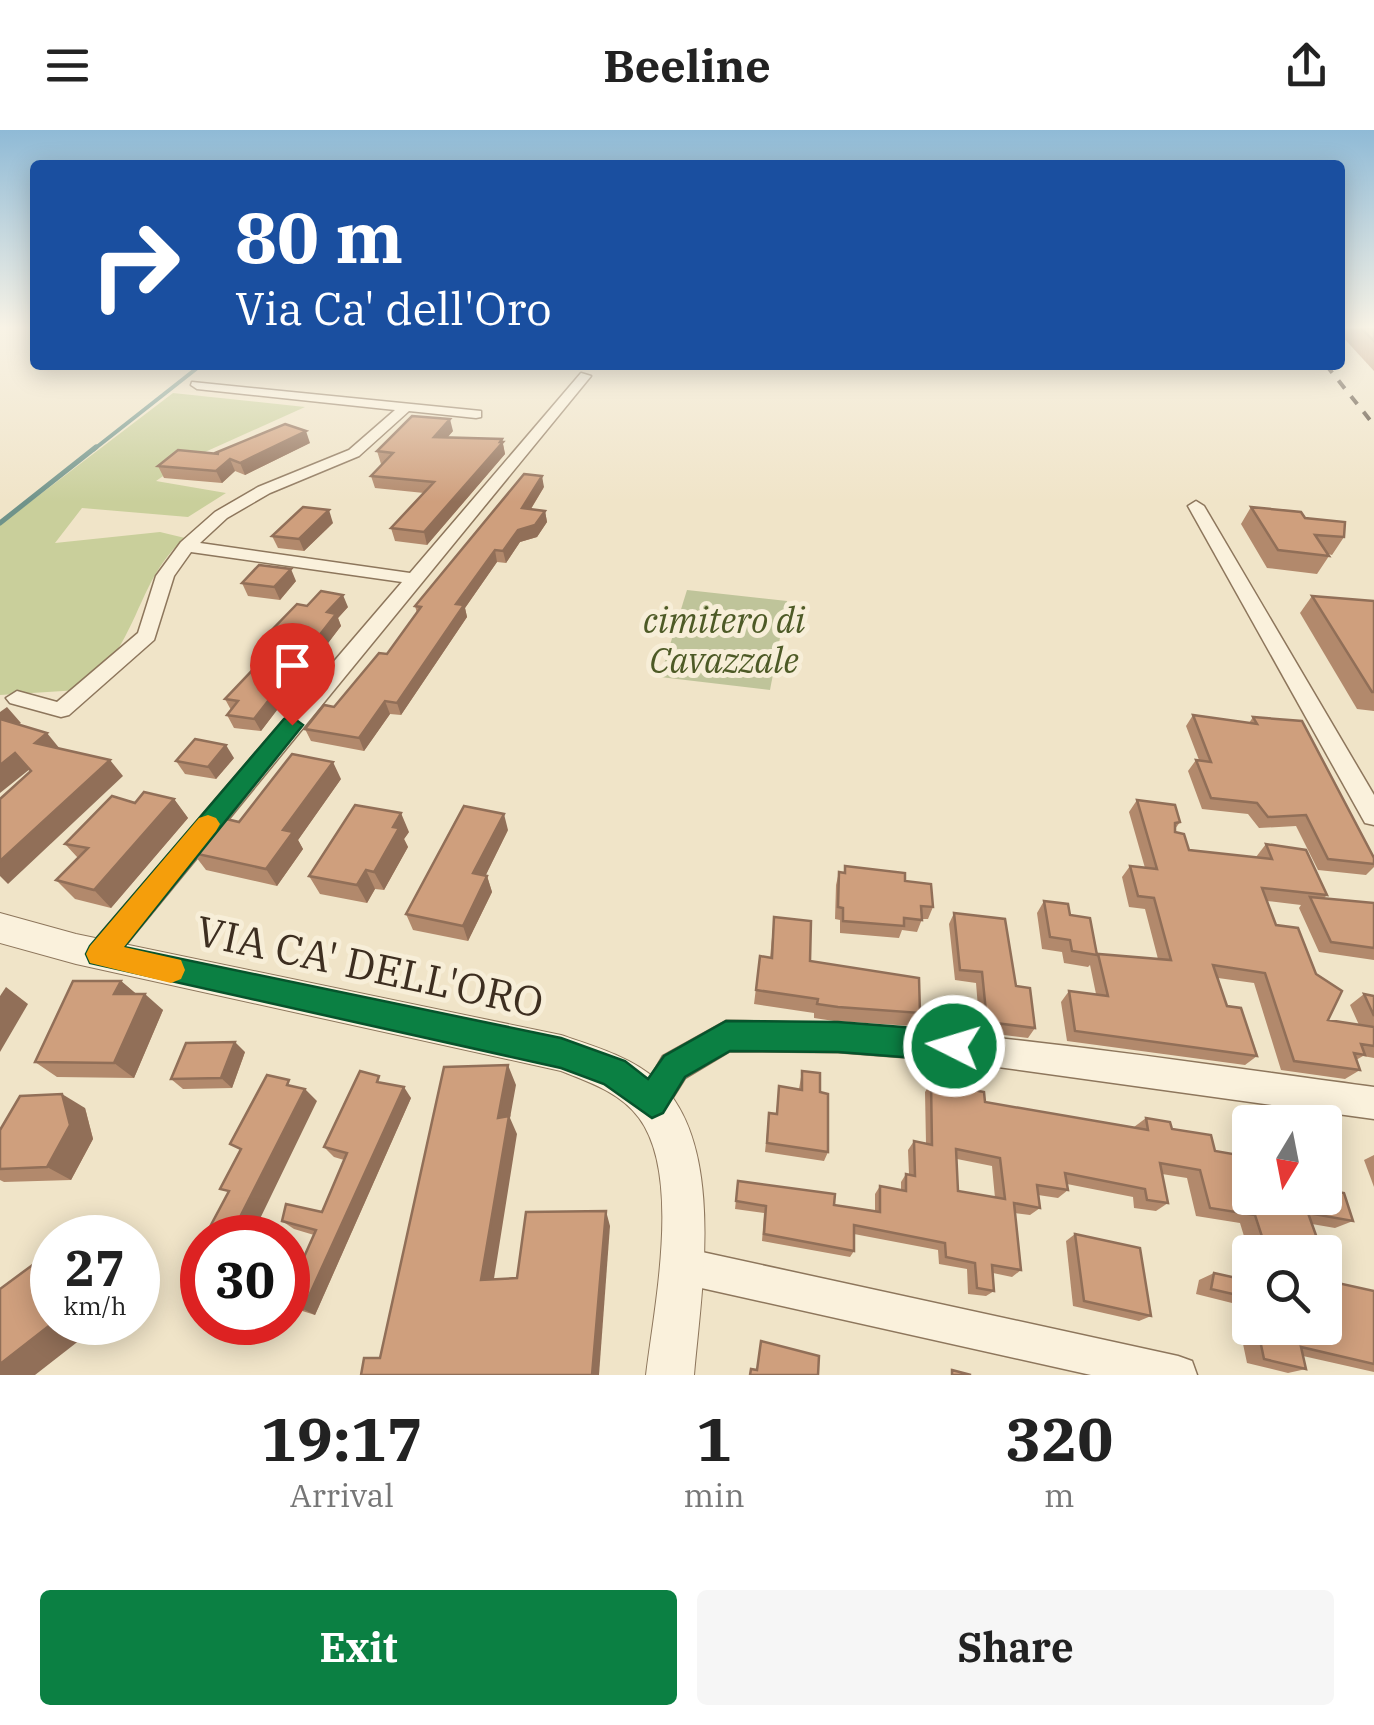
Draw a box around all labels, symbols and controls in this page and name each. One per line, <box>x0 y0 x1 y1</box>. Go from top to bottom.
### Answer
text: Beeline <box>603 36 771 94</box>
icon: menu <box>40 38 95 93</box>
icon: share <box>1279 38 1334 93</box>
text: 80 m <box>235 191 403 282</box>
icon: right <box>70 200 200 330</box>
text: Via Ca' dell'Oro <box>235 279 552 337</box>
park label: cimitero di Cavazzale <box>643 597 806 683</box>
pin <box>250 623 335 726</box>
icon: arrive <box>265 638 320 693</box>
street label: VIA CA' DELL'ORO <box>191 902 549 1030</box>
position arrow <box>902 994 1006 1098</box>
north arrow <box>1232 1105 1342 1215</box>
map controls <box>1232 1105 1342 1345</box>
speed limit sign: 30 <box>180 1215 310 1345</box>
text: 27 <box>65 1235 125 1300</box>
button: search <box>1232 1235 1342 1345</box>
text: km/h <box>63 1289 127 1322</box>
text: 19:17 <box>261 1399 423 1478</box>
text: 1 <box>696 1399 732 1478</box>
text: 320 <box>1005 1399 1113 1478</box>
text: Arrival <box>290 1474 394 1516</box>
text: min <box>684 1474 745 1516</box>
text: m <box>1044 1474 1075 1516</box>
button: Exit <box>40 1590 677 1705</box>
button: Share <box>697 1590 1334 1705</box>

